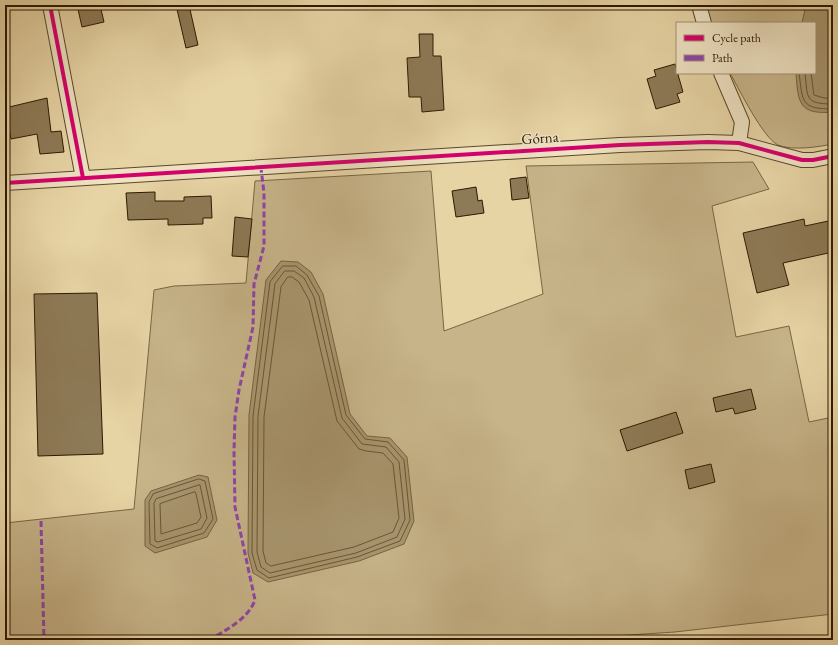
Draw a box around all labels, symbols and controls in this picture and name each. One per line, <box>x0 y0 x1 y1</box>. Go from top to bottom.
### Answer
legend <box>676 22 816 74</box>
text: Cycle path <box>712 30 761 46</box>
text: Path <box>712 50 733 66</box>
street label: Górna <box>521 127 559 148</box>

